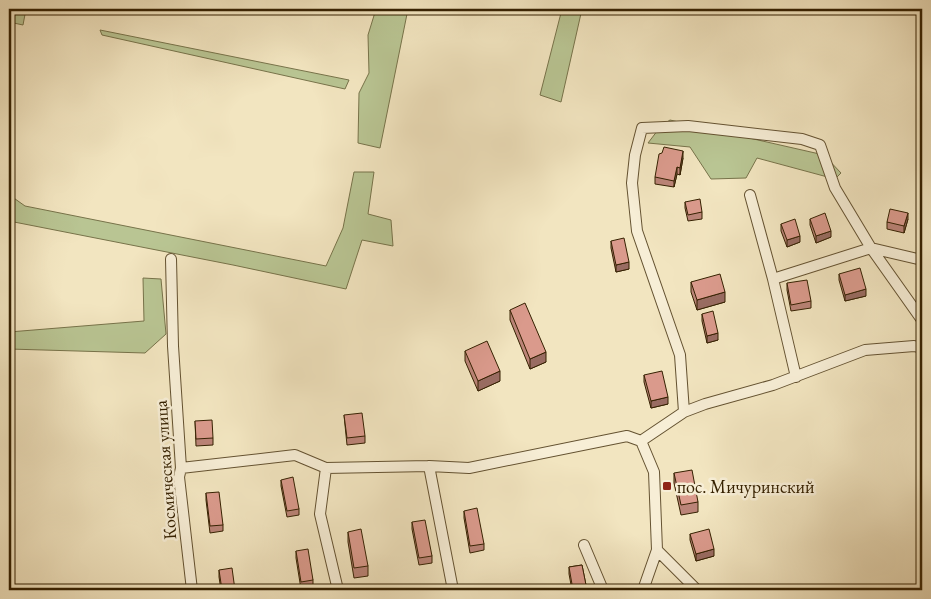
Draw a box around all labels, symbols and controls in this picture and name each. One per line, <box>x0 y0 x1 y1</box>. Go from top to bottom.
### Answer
street label: Космическая улица <box>149 399 181 540</box>
place label: пос. Мичуринский <box>677 475 815 498</box>
marker: пос. Мичуринский <box>661 480 673 492</box>

